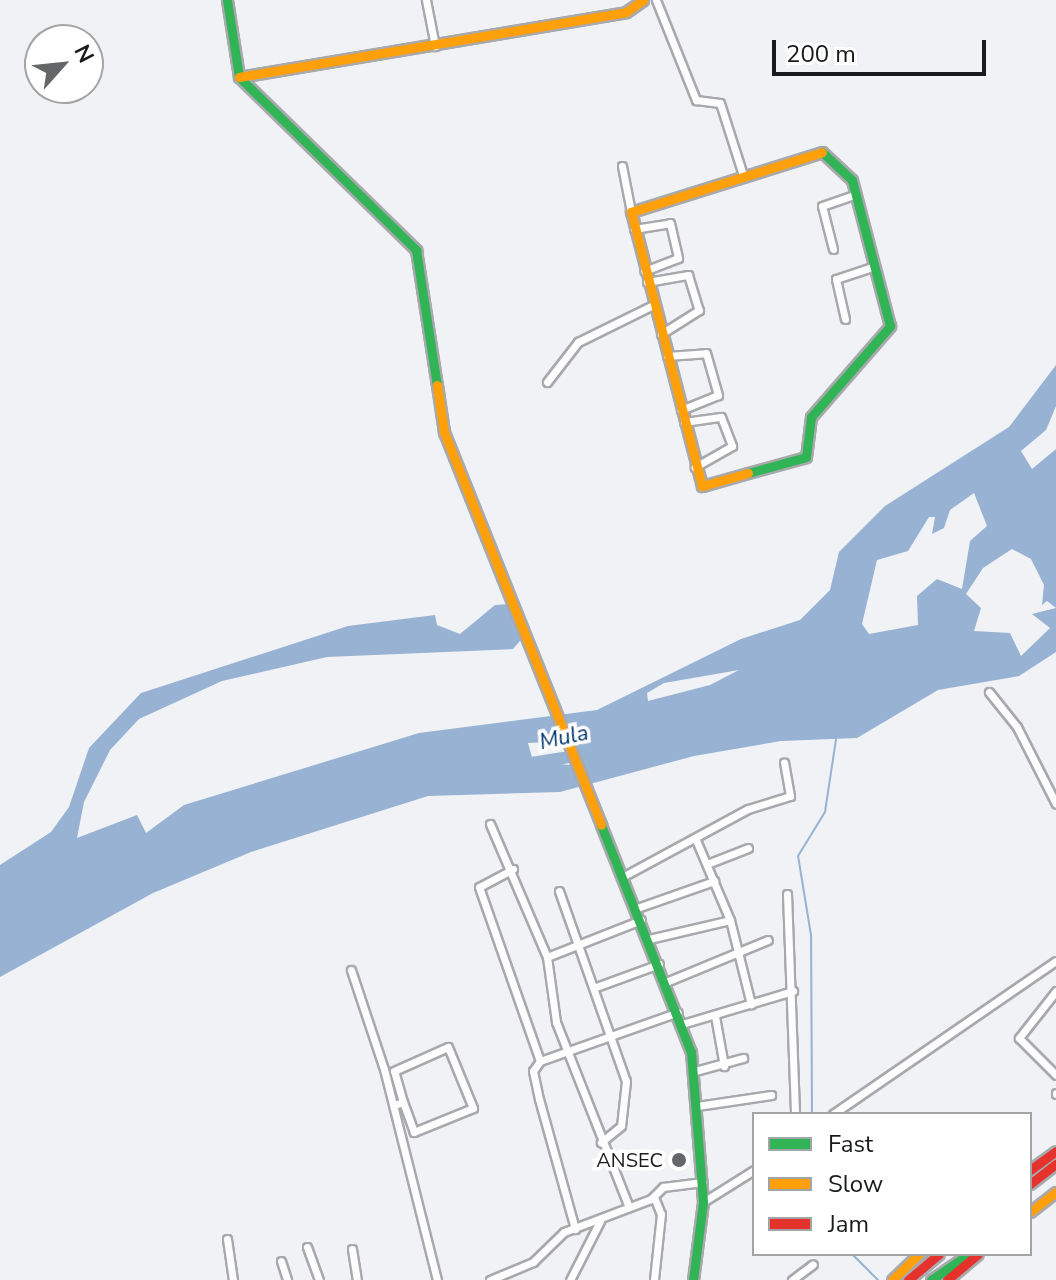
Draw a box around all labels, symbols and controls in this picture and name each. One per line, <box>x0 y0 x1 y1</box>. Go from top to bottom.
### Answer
north arrow <box>24 24 104 104</box>
scale bar <box>776 24 990 74</box>
text: 200 m <box>786 38 856 70</box>
text: N <box>66 40 101 68</box>
water label: Mula <box>537 720 591 756</box>
legend <box>752 1112 1032 1256</box>
text: Fast <box>828 1128 873 1160</box>
place label: ANSEC <box>596 1148 663 1172</box>
marker: ANSEC <box>670 1151 688 1169</box>
text: Slow <box>828 1168 883 1200</box>
text: Jam <box>828 1208 869 1240</box>

